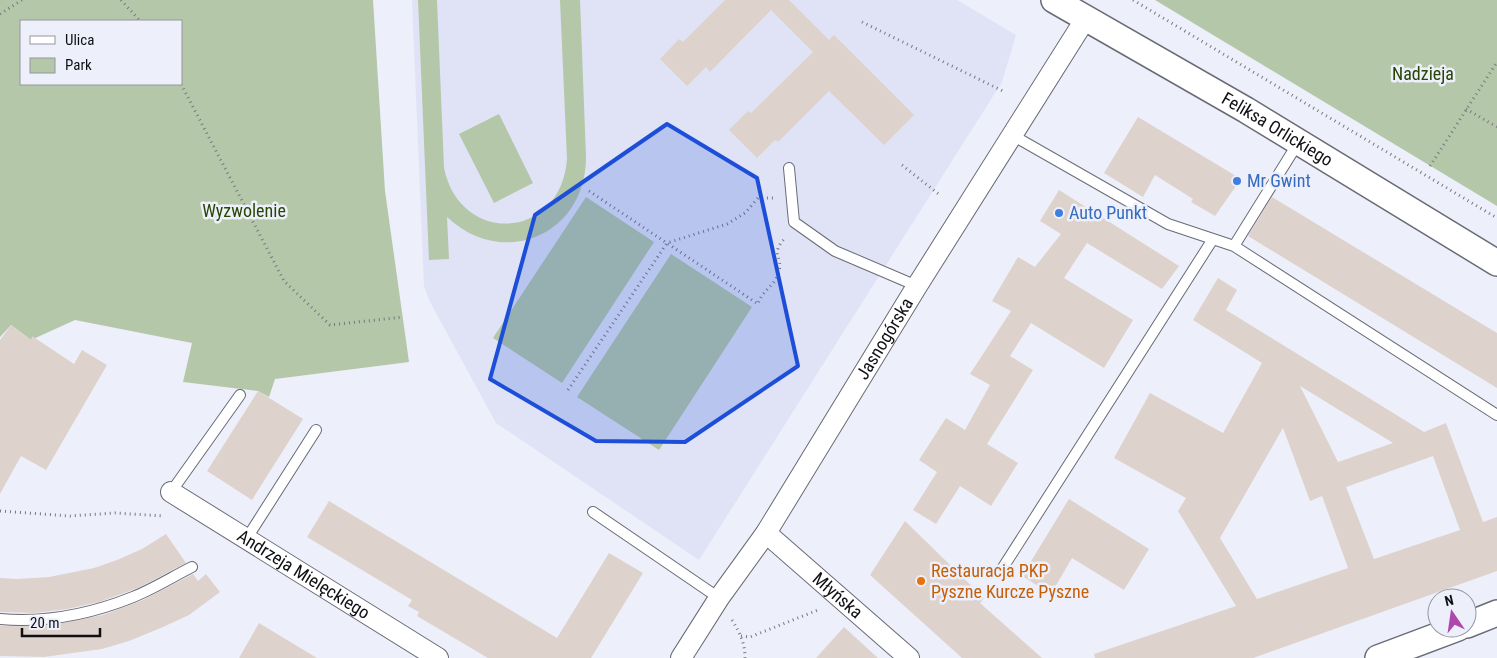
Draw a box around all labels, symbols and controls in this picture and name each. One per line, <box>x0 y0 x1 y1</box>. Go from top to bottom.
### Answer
legend <box>20 20 182 85</box>
text: Ulica <box>65 31 94 49</box>
text: Park <box>65 56 92 74</box>
park label: Nadzieja <box>1392 63 1454 84</box>
street label: Feliksa Orlickiego <box>1218 87 1337 170</box>
place label: Mr Gwint <box>1247 170 1311 191</box>
marker: Mr Gwint <box>1231 175 1243 187</box>
park label: Wyzwolenie <box>202 200 286 221</box>
place label: Auto Punkt <box>1069 202 1147 223</box>
marker: Auto Punkt <box>1053 207 1065 219</box>
street label: Jasnogórska <box>851 294 917 383</box>
street label: Andrzeja Mielęckiego <box>234 525 374 623</box>
place label: Restauracja PKP Pyszne Kurcze Pyszne <box>931 560 1089 602</box>
street label: Młyńska <box>809 568 867 623</box>
marker: Restauracja PKP Pyszne Kurcze Pyszne <box>915 575 927 587</box>
north arrow <box>1427 588 1477 638</box>
text: N <box>1443 592 1455 609</box>
scale bar <box>22 606 100 638</box>
text: 20 m <box>30 614 60 632</box>

